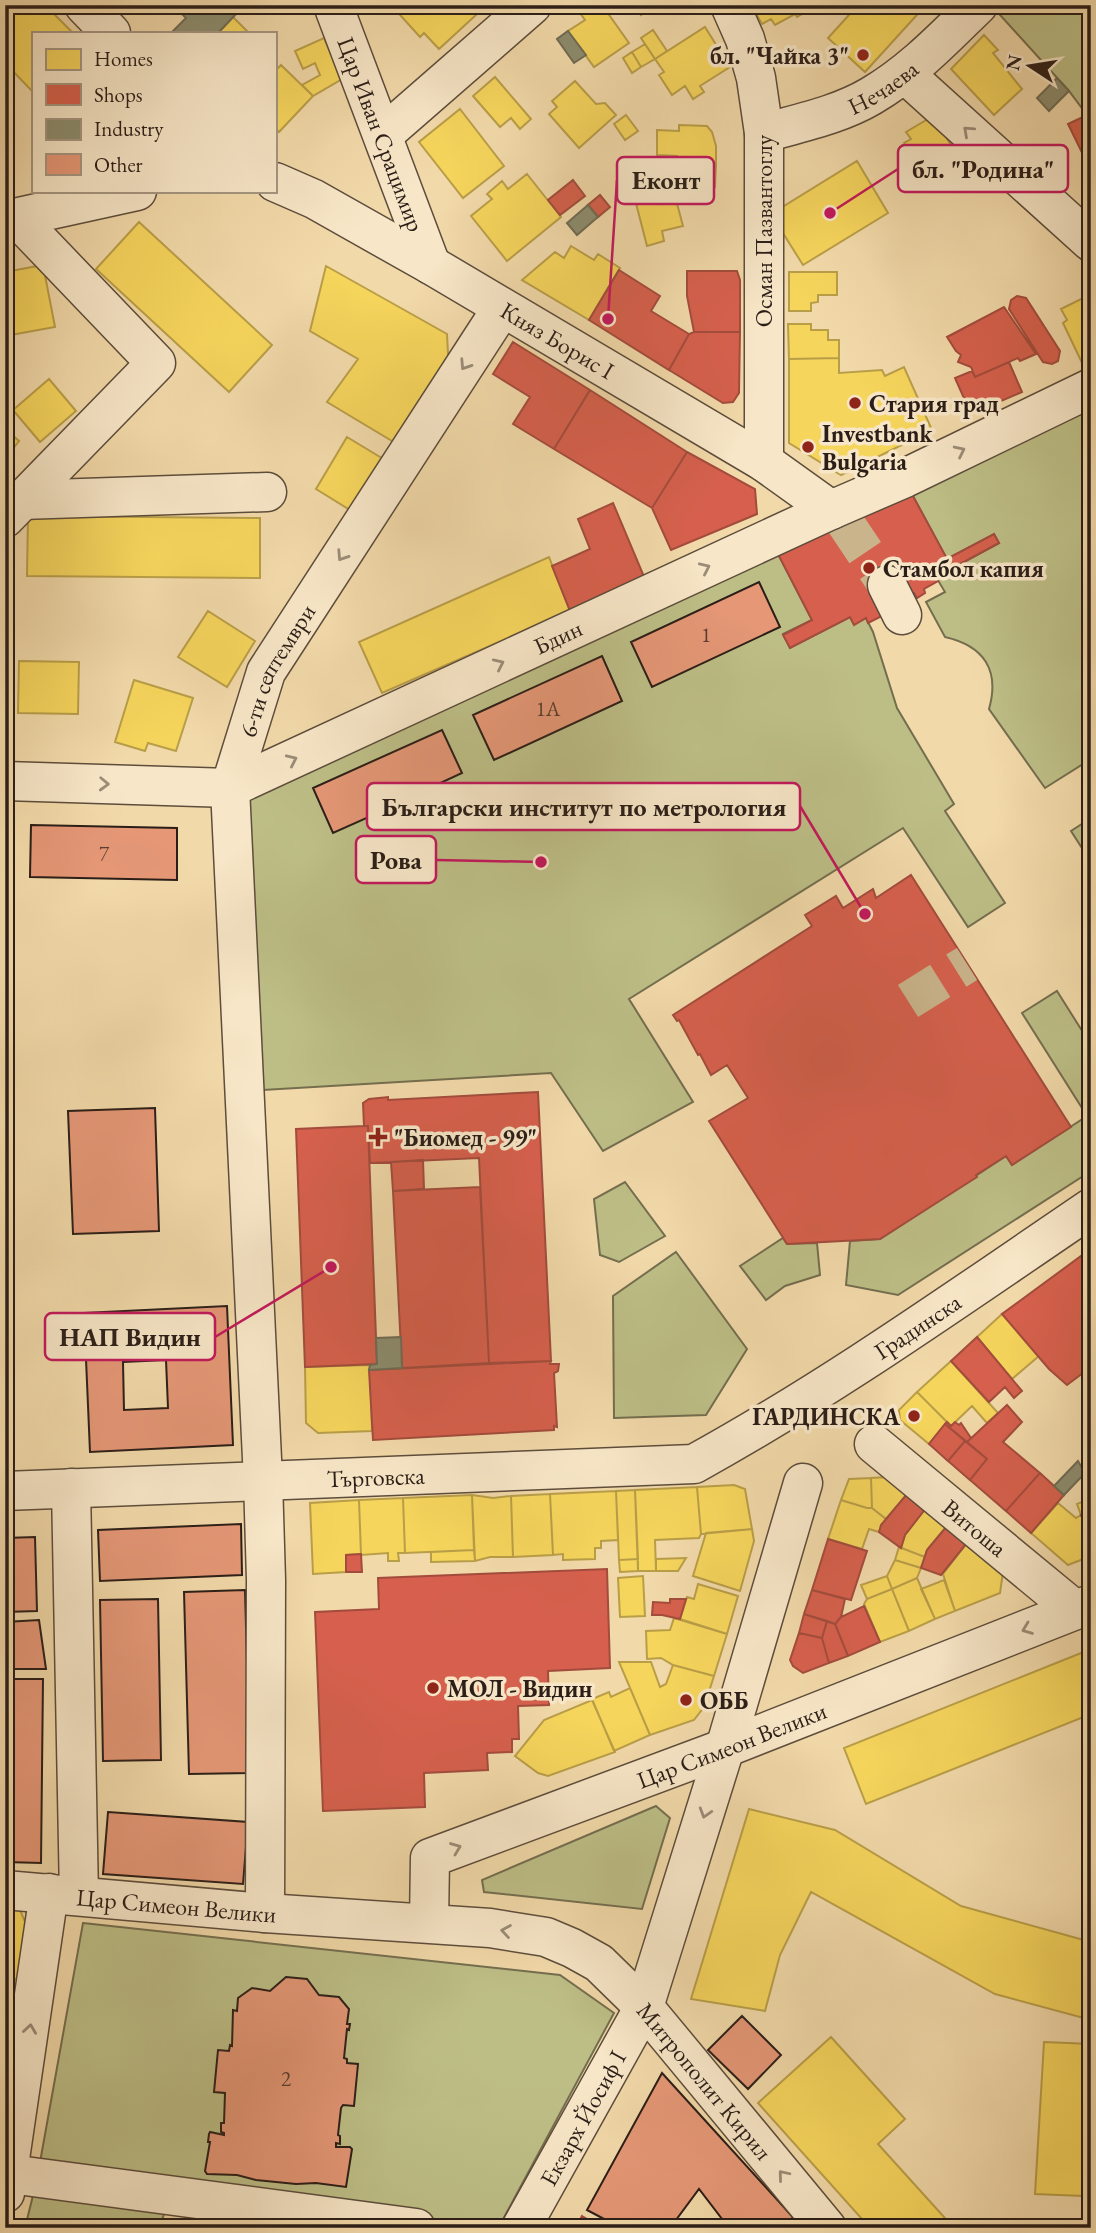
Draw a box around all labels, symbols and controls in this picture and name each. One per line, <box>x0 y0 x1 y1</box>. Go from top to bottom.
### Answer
legend <box>32 32 276 192</box>
street label: Цар Иван Срацимир <box>331 32 432 236</box>
north arrow <box>995 32 1064 102</box>
place label: бл. "Чайка 3" <box>710 40 849 71</box>
text: Homes <box>94 45 153 72</box>
marker: бл. "Чайка 3" <box>855 47 871 63</box>
text: N <box>1000 52 1028 73</box>
street label: Нечаева <box>842 53 925 121</box>
text: Shops <box>94 81 143 108</box>
text: Industry <box>94 115 164 142</box>
one-way arrow <box>963 127 976 139</box>
street label: Осман Пазвантоглу <box>748 134 779 327</box>
callout: бл. "Родина" <box>898 145 1068 192</box>
text: Other <box>94 151 143 178</box>
text: бл. "Родина" <box>912 152 1054 186</box>
callout: Еконт <box>617 157 714 204</box>
text: Еконт <box>632 163 701 197</box>
street label: Княз Борис I <box>495 294 620 386</box>
one-way arrow <box>461 358 474 371</box>
place label: Стария град <box>869 388 999 419</box>
marker: Стария град <box>847 395 863 411</box>
place label: Investbank Bulgaria <box>822 418 934 478</box>
marker: Investbank Bulgaria <box>800 439 816 455</box>
one-way arrow <box>953 446 965 460</box>
one-way arrow <box>337 549 350 562</box>
place label: Стамбол капия <box>883 553 1044 584</box>
marker: Стамбол капия <box>861 560 877 576</box>
one-way arrow <box>698 562 710 576</box>
street label: 6-ти септември <box>231 597 322 741</box>
street label: Бдин <box>528 612 587 661</box>
house number: 1 <box>701 621 711 648</box>
one-way arrow <box>492 658 504 672</box>
house number: 1А <box>536 695 561 722</box>
one-way arrow <box>285 754 297 768</box>
one-way arrow <box>98 776 109 791</box>
callout: Български институт по метрология <box>367 783 800 830</box>
text: Български институт по метрология <box>382 790 787 824</box>
callout: Рова <box>356 836 436 883</box>
house number: 7 <box>99 840 110 867</box>
text: Рова <box>370 843 423 877</box>
place label: "Биомед - 99" <box>394 1122 537 1153</box>
marker: "Биомед - 99" <box>368 1127 388 1147</box>
street label: Градинска <box>868 1286 967 1366</box>
callout: НАП Видин <box>45 1313 215 1360</box>
text: НАП Видин <box>59 1320 201 1354</box>
place label: ГАРДИНСКА <box>752 1401 901 1432</box>
marker: ГАРДИНСКА <box>906 1408 922 1424</box>
street label: Търговска <box>326 1459 426 1494</box>
street label: Витоша <box>936 1492 1014 1563</box>
one-way arrow <box>1022 1621 1034 1635</box>
place label: МОЛ - Видин <box>447 1673 592 1704</box>
marker: МОЛ - Видин <box>425 1680 441 1696</box>
place label: ОББ <box>700 1685 749 1716</box>
marker: ОББ <box>678 1692 694 1708</box>
street label: Цар Симеон Велики <box>632 1694 831 1795</box>
one-way arrow <box>698 1807 713 1819</box>
one-way arrow <box>450 1843 462 1857</box>
street label: Цар Симеон Велики <box>75 1881 278 1929</box>
one-way arrow <box>500 1924 512 1939</box>
street label: Митрополит Кирил <box>631 1995 779 2166</box>
one-way arrow <box>22 2023 37 2035</box>
street label: Екзарх Йосиф I <box>532 2045 632 2191</box>
house number: 2 <box>281 2065 291 2092</box>
one-way arrow <box>779 2171 792 2183</box>

